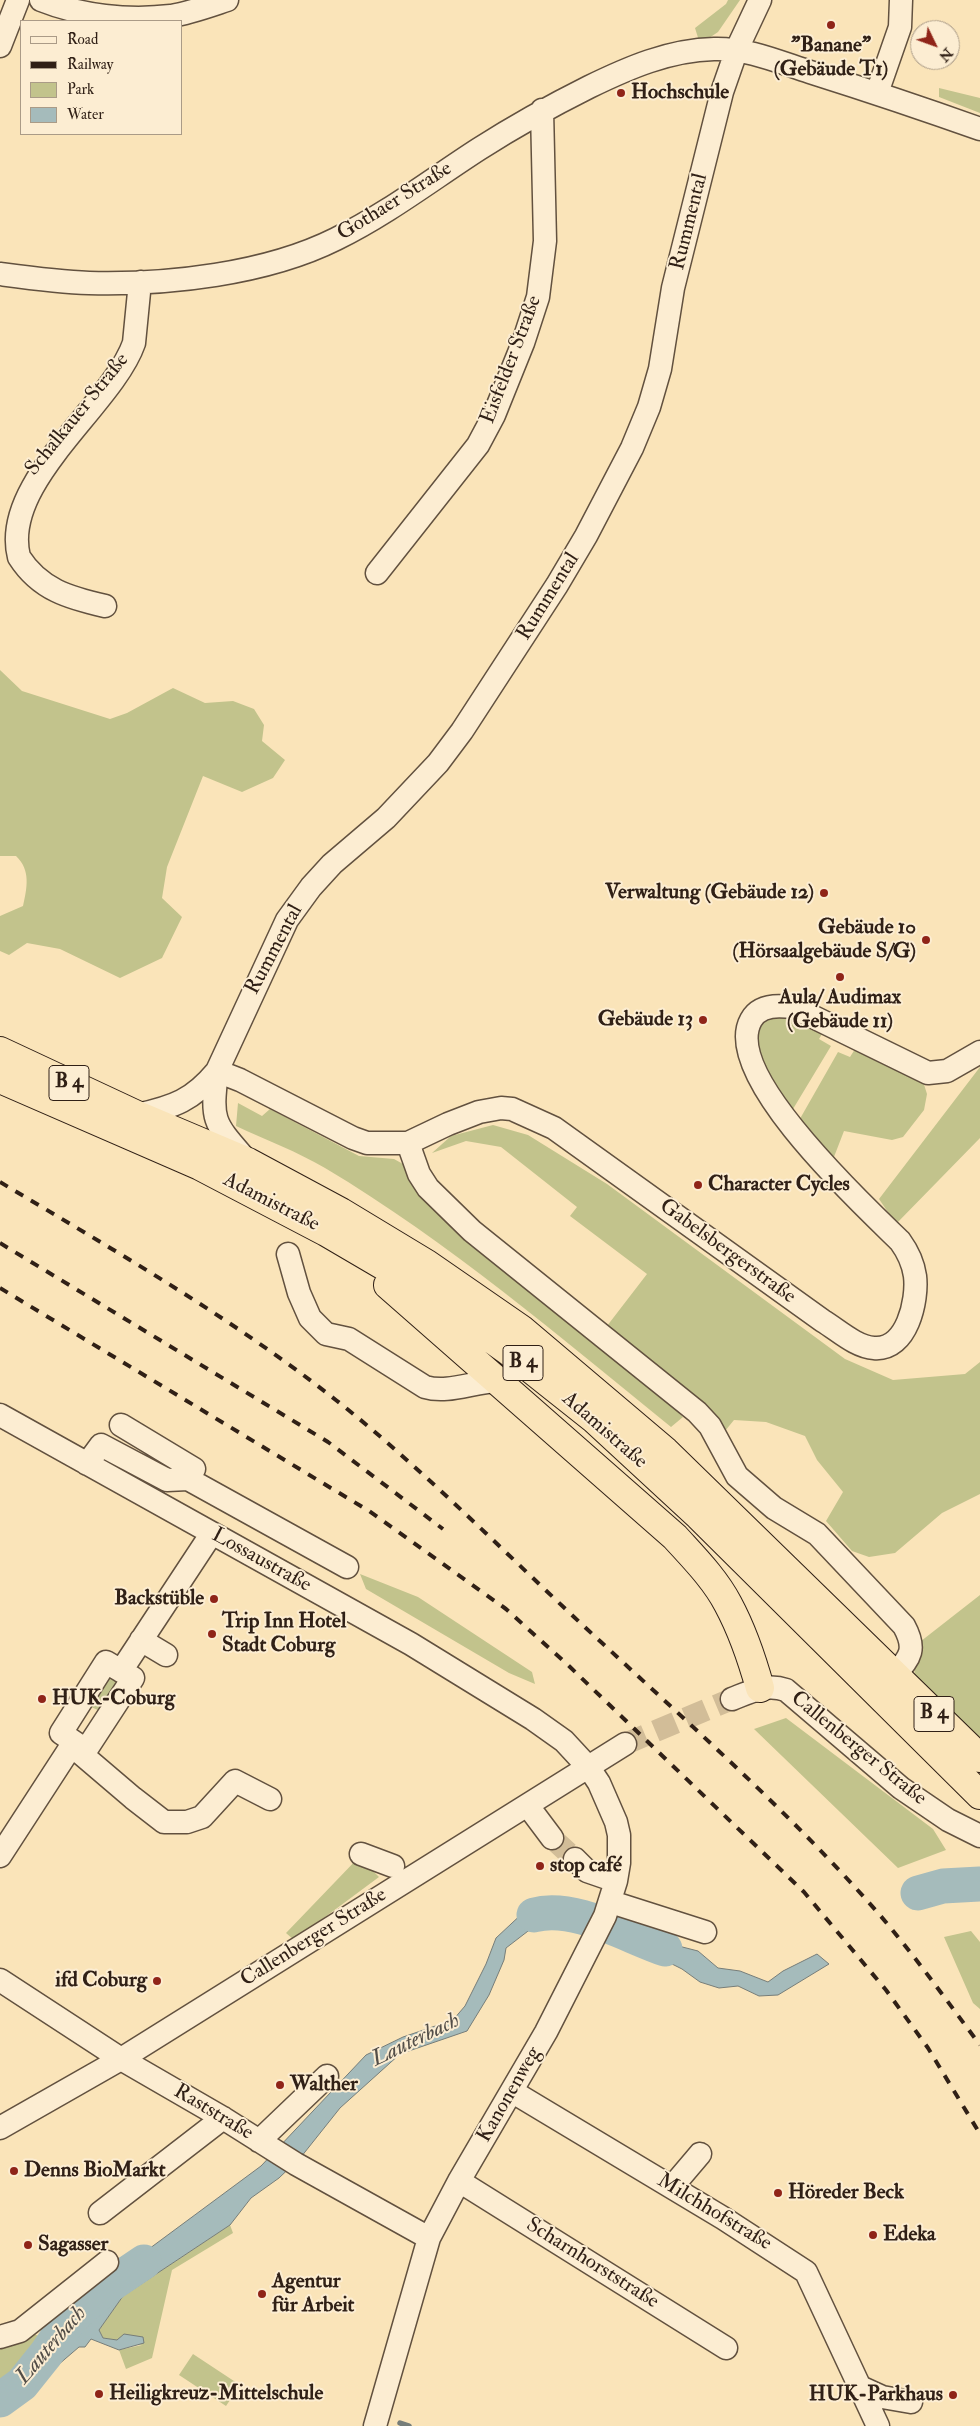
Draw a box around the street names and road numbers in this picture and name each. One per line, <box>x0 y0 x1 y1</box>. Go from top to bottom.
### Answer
street label: Gothaer Straße <box>333 157 457 247</box>
street label: Rummental <box>666 171 714 273</box>
street label: Eisfelder Straße <box>476 292 548 428</box>
street label: Schalkauer Straße <box>21 349 135 481</box>
street label: Rummental <box>512 549 586 645</box>
street label: Rummental <box>241 901 309 999</box>
road number: B 4 <box>49 1066 89 1100</box>
street label: Adamistraße <box>219 1168 323 1238</box>
street label: Gabelsbergerstraße <box>654 1194 800 1310</box>
road number: B 4 <box>503 1346 543 1380</box>
street label: Adamistraße <box>556 1387 652 1475</box>
street label: Lossaustraße <box>207 1523 315 1599</box>
street label: Callenberger Straße <box>785 1687 931 1811</box>
road number: B 4 <box>914 1696 954 1732</box>
street label: Callenberger Straße <box>236 1883 392 1993</box>
street label: Kanonenweg <box>473 2043 547 2147</box>
street label: Raststraße <box>169 2079 257 2147</box>
street label: Milchhofstraße <box>652 2169 776 2257</box>
street label: Scharnhorststraße <box>521 2213 663 2315</box>

